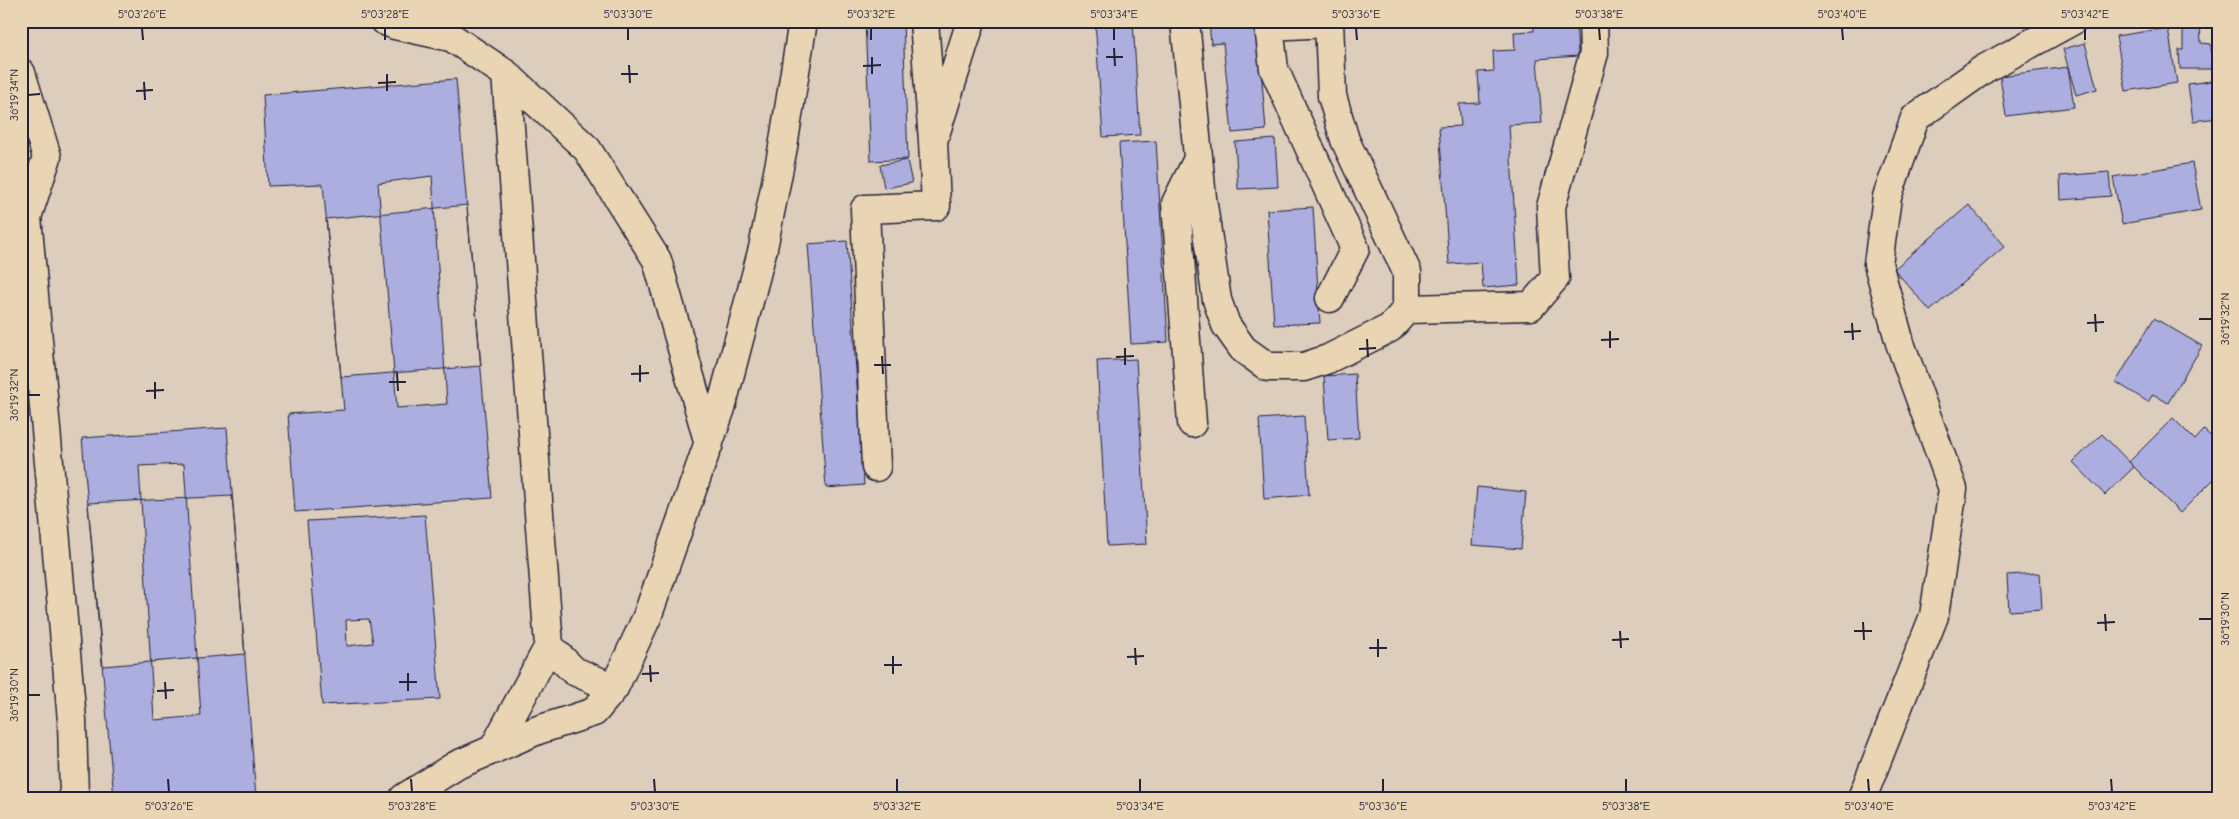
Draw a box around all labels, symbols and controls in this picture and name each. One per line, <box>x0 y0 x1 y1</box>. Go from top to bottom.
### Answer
text: 5°03'26"E <box>118 7 166 21</box>
text: 5°03'28"E <box>361 7 409 21</box>
text: 5°03'30"E <box>603 7 653 21</box>
text: 5°03'32"E <box>847 7 895 21</box>
text: 5°03'34"E <box>1090 7 1138 21</box>
text: 5°03'36"E <box>1332 7 1380 21</box>
text: 5°03'38"E <box>1575 7 1623 21</box>
text: 5°03'40"E <box>1818 7 1866 21</box>
text: 5°03'42"E <box>2061 7 2109 21</box>
text: 36°19'34"N <box>7 69 21 121</box>
text: 36°19'32"N <box>2218 293 2232 345</box>
text: 36°19'32"N <box>7 369 21 421</box>
text: 36°19'30"N <box>2218 592 2232 646</box>
text: 36°19'30"N <box>7 668 21 722</box>
text: 5°03'26"E <box>145 799 193 813</box>
text: 5°03'28"E <box>388 799 436 813</box>
text: 5°03'30"E <box>630 799 680 813</box>
text: 5°03'32"E <box>873 799 921 813</box>
text: 5°03'34"E <box>1116 799 1164 813</box>
text: 5°03'36"E <box>1359 799 1407 813</box>
text: 5°03'38"E <box>1602 799 1650 813</box>
text: 5°03'40"E <box>1845 799 1893 813</box>
text: 5°03'42"E <box>2088 799 2136 813</box>

